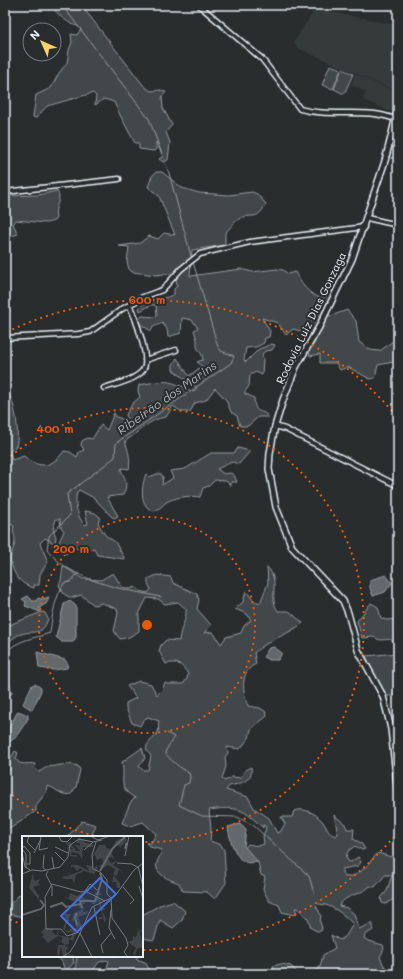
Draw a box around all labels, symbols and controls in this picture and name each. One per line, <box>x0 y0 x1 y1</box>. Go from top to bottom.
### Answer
north arrow <box>22 22 62 62</box>
text: N <box>26 26 43 43</box>
street label: Rodovia Luiz Dias Gonzaga <box>272 249 349 386</box>
text: 600 m <box>129 291 165 307</box>
water label: Ribeirão dos Marins <box>113 357 220 438</box>
text: 400 m <box>37 420 73 436</box>
text: 200 m <box>53 540 89 556</box>
centre of rings <box>140 618 154 632</box>
inset map <box>22 836 143 957</box>

